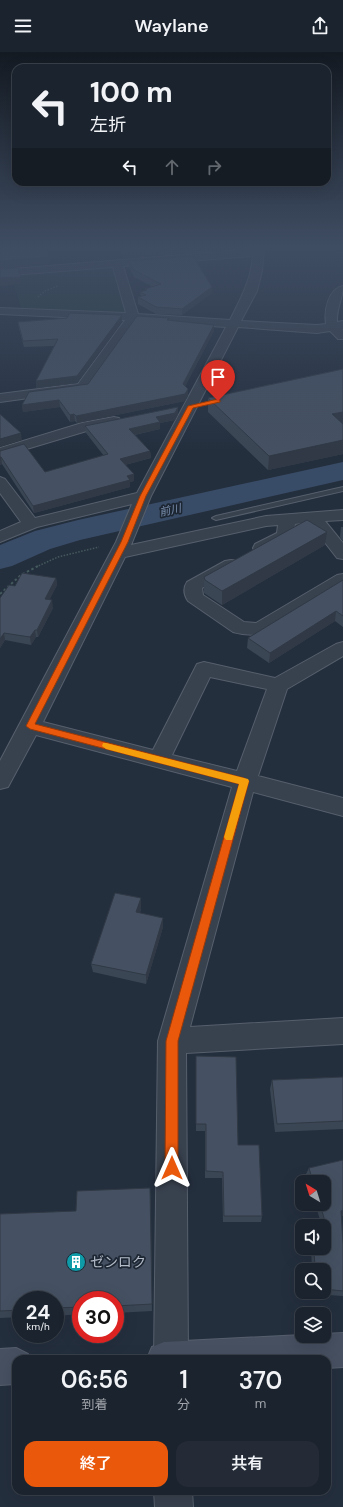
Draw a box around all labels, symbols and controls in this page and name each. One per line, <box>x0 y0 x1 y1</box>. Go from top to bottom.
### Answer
text: Waylane <box>134 14 209 38</box>
icon: menu <box>12 15 34 37</box>
icon: share <box>309 15 331 37</box>
text: 100 m <box>90 74 173 111</box>
icon: left <box>24 80 76 132</box>
text: 左折 <box>90 113 126 137</box>
icon: left <box>119 156 141 178</box>
icon: ahead <box>161 156 183 178</box>
icon: right <box>203 156 225 178</box>
pin <box>201 360 235 401</box>
icon: arrive <box>207 366 229 388</box>
water label: 前川 <box>158 500 183 519</box>
position arrow <box>151 1147 193 1189</box>
north arrow <box>295 1175 331 1211</box>
map controls <box>295 1175 331 1343</box>
button: sound <box>295 1219 331 1255</box>
building icon: ゼンロク <box>65 1251 87 1273</box>
place label: ゼンロク <box>90 1253 146 1271</box>
button: search <box>295 1263 331 1299</box>
speed limit sign: 30 <box>72 1291 124 1343</box>
text: 24 <box>26 1299 50 1325</box>
button: layers <box>295 1307 331 1343</box>
text: km/h <box>26 1320 50 1333</box>
text: 06:56 <box>61 1364 128 1395</box>
text: 1 <box>179 1364 188 1395</box>
text: 370 <box>239 1365 282 1396</box>
text: m <box>255 1395 266 1412</box>
text: 到着 <box>82 1396 108 1413</box>
text: 分 <box>177 1396 190 1413</box>
button: 終了 <box>24 1441 168 1487</box>
button: 共有 <box>176 1441 319 1487</box>

